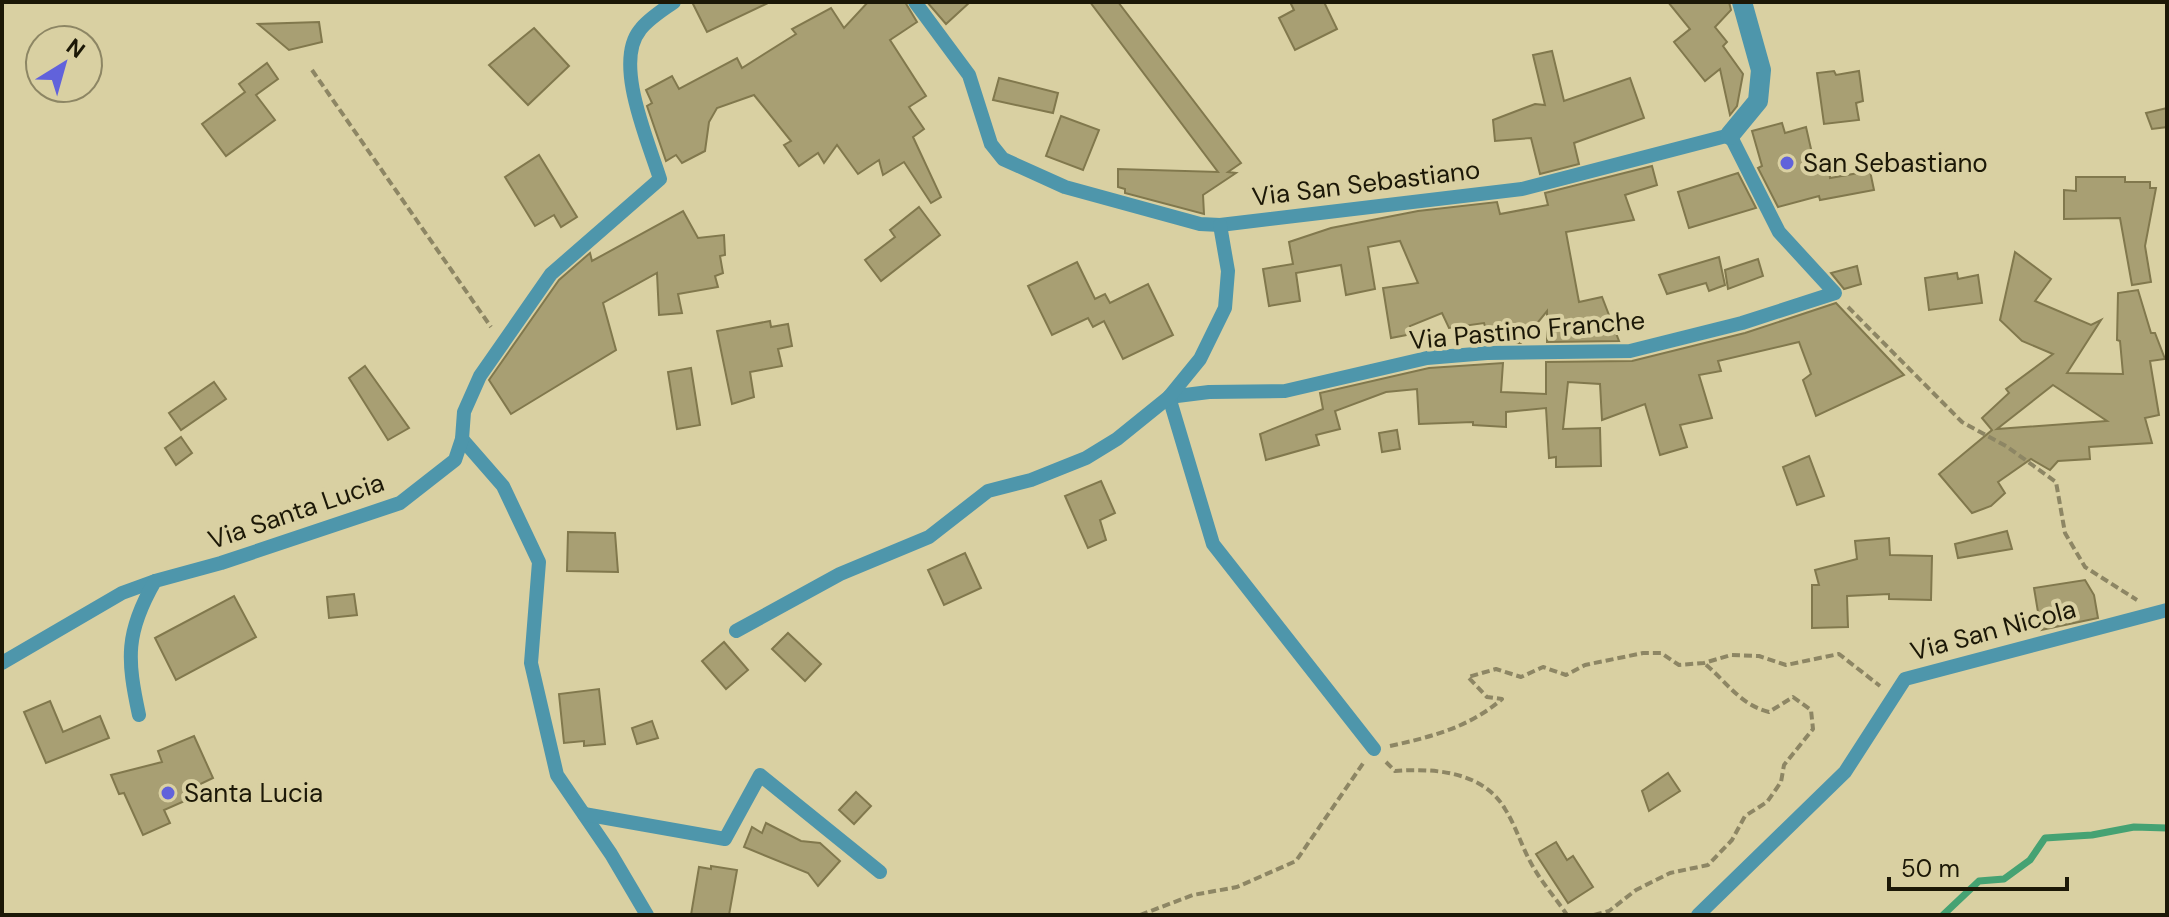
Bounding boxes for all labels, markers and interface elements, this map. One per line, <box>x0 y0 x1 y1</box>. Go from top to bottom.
north arrow <box>24 24 104 104</box>
text: N <box>61 32 91 65</box>
place label: San Sebastiano <box>1803 146 1988 180</box>
street label: Via San Sebastiano <box>1250 152 1482 214</box>
marker: San Sebastiano <box>1778 154 1796 172</box>
street label: Via Pastino Franche <box>1408 303 1646 357</box>
street label: Via Santa Lucia <box>203 465 389 557</box>
street label: Via San Nicola <box>1906 592 2080 668</box>
place label: Santa Lucia <box>184 776 323 810</box>
marker: Santa Lucia <box>159 784 177 802</box>
scale bar <box>1889 841 2067 891</box>
text: 50 m <box>1901 853 1960 884</box>

